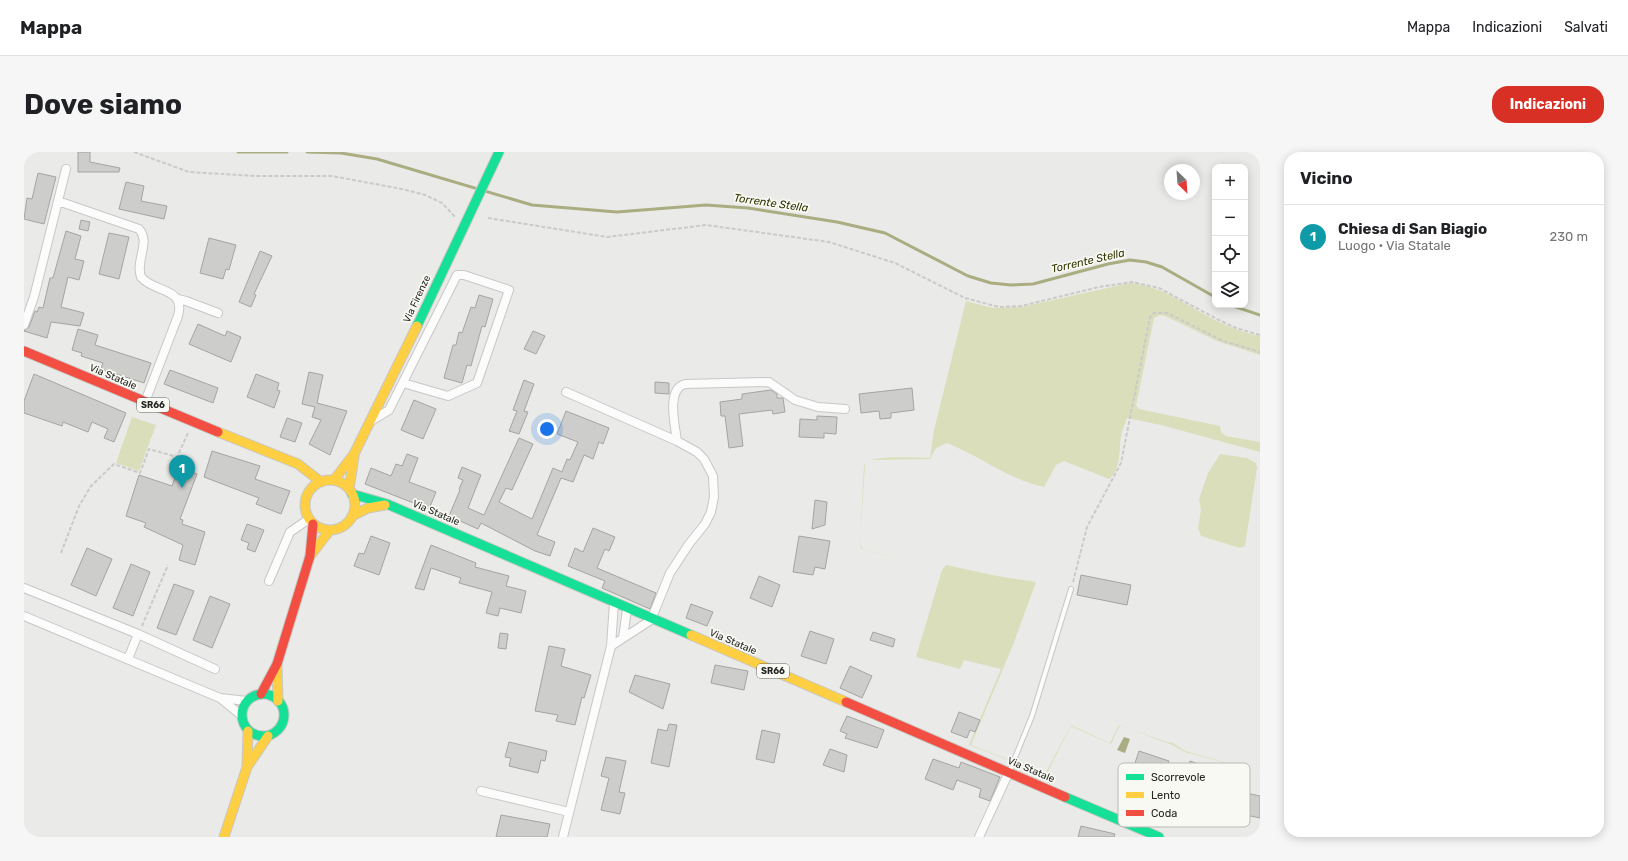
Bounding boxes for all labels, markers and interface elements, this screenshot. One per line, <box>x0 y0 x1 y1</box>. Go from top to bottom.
text: Mappa <box>20 16 82 39</box>
text: Mappa <box>1407 19 1450 36</box>
text: Indicazioni <box>1472 19 1542 36</box>
text: Salvati <box>1564 19 1608 36</box>
button: Indicazioni <box>1492 86 1604 123</box>
text: Dove siamo <box>24 88 182 121</box>
north arrow <box>1164 164 1200 200</box>
map controls <box>1212 164 1248 308</box>
button: + <box>1212 164 1248 200</box>
text: Vicino <box>1300 168 1353 188</box>
water label: Torrente Stella <box>733 191 809 215</box>
button: − <box>1212 200 1248 236</box>
text: Chiesa di San Biagio <box>1338 220 1487 238</box>
text: 1 <box>1310 229 1316 244</box>
text: 230 m <box>1550 229 1588 244</box>
button: locate <box>1212 236 1248 272</box>
text: Luogo · Via Statale <box>1338 238 1451 253</box>
water label: Torrente Stella <box>1050 246 1126 276</box>
button: layers <box>1212 272 1248 308</box>
street label: Via Firenze <box>401 273 433 325</box>
street label: Via Statale <box>88 362 139 392</box>
road number: SR66 <box>137 398 169 412</box>
your location <box>537 419 557 439</box>
pin: 1 <box>169 455 195 488</box>
street label: Via Statale <box>411 498 462 528</box>
street label: Via Statale <box>708 627 759 657</box>
road number: SR66 <box>757 664 789 678</box>
street label: Via Statale <box>1006 755 1057 785</box>
legend <box>1118 763 1250 827</box>
text: Scorrevole <box>1151 771 1205 784</box>
text: Lento <box>1151 789 1180 802</box>
text: Coda <box>1151 807 1177 820</box>

